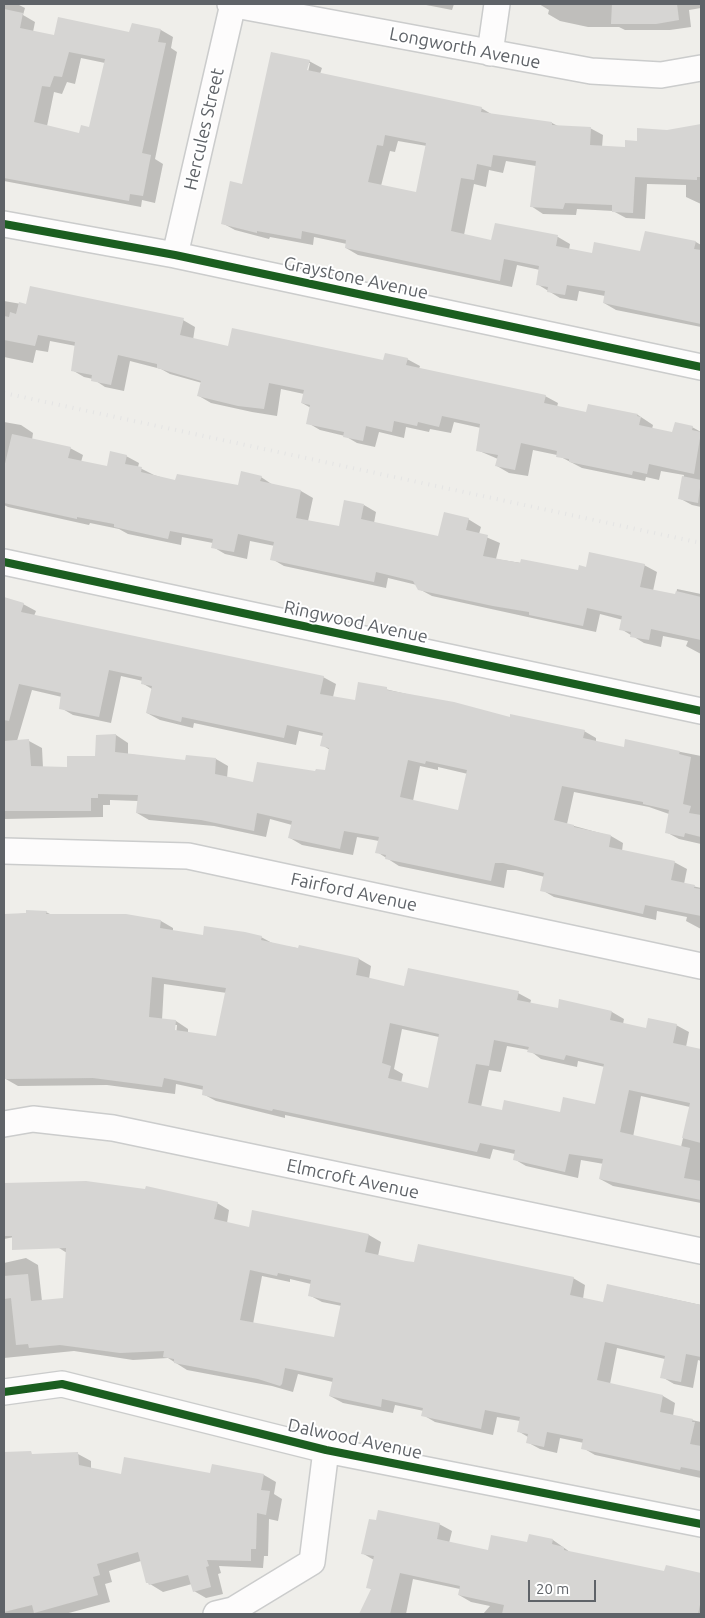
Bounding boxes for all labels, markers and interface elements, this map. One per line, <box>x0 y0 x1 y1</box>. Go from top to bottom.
street label: Longworth Avenue <box>387 23 543 73</box>
street label: Hercules Street <box>179 66 229 192</box>
street label: Graystone Avenue <box>282 252 430 304</box>
street label: Ringwood Avenue <box>282 596 430 648</box>
street label: Fairford Avenue <box>289 868 419 916</box>
street label: Elmcroft Avenue <box>285 1154 421 1204</box>
street label: Dalwood Avenue <box>286 1414 424 1464</box>
scale bar <box>530 1570 598 1602</box>
text: 20 m <box>536 1580 569 1597</box>

